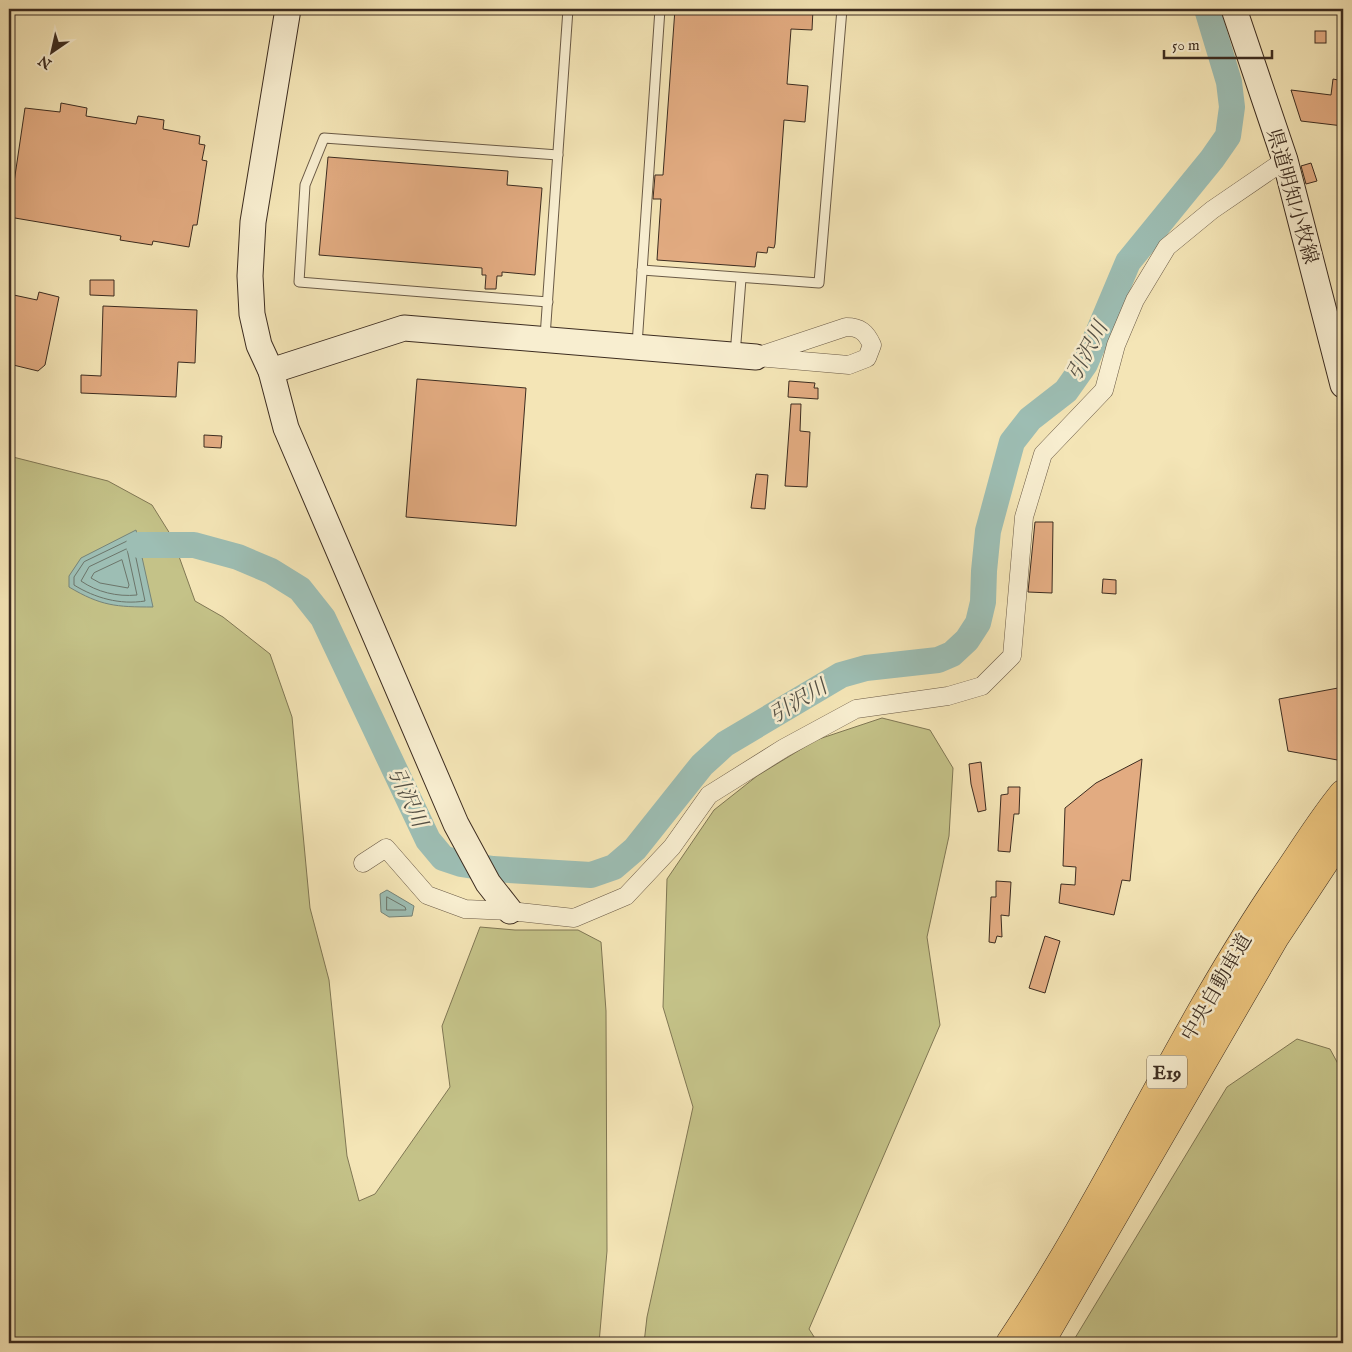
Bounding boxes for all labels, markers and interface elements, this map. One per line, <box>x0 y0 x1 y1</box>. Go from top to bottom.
north arrow <box>28 28 78 78</box>
scale bar <box>1164 28 1272 60</box>
text: 50 m <box>1172 36 1200 55</box>
text: N <box>35 51 56 73</box>
street label: 県道明知小牧線 <box>1260 126 1323 267</box>
water label: 引沢川 <box>1062 316 1116 386</box>
water label: 引沢川 <box>765 673 834 730</box>
water label: 引沢川 <box>381 763 433 834</box>
street label: 中央自動車道 <box>1176 930 1258 1046</box>
road number: E19 <box>1147 1056 1187 1088</box>

